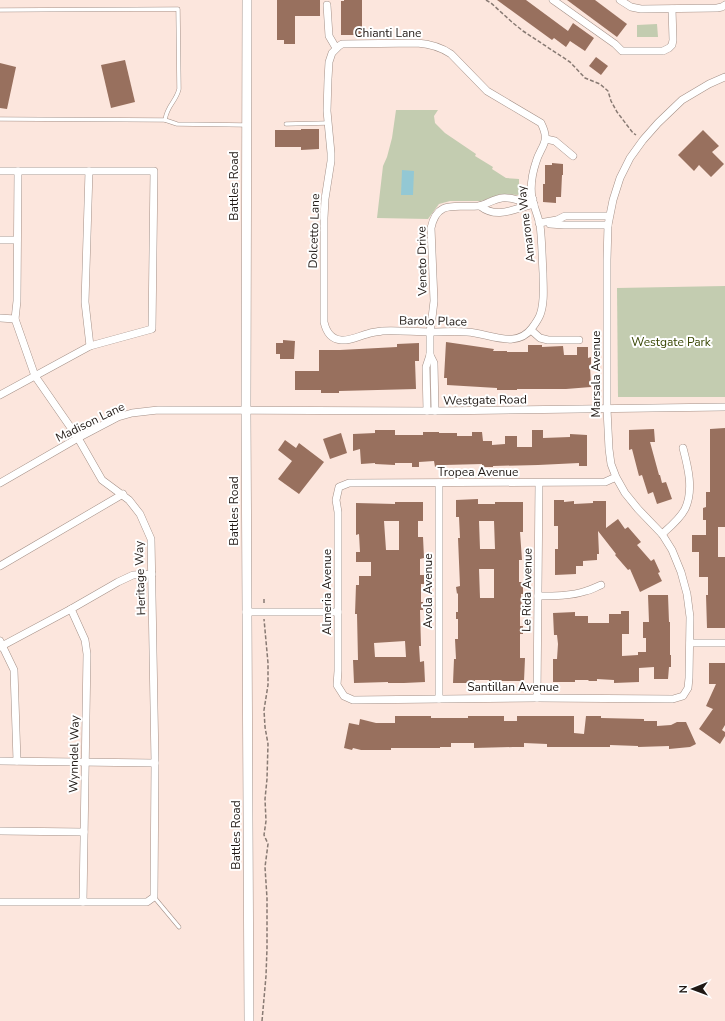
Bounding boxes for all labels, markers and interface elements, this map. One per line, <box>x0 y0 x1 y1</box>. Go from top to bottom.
street label: Chianti Lane <box>355 25 422 41</box>
street label: Battles Road <box>226 151 242 221</box>
street label: Amarone Way <box>513 184 539 263</box>
street label: Dolcetto Lane <box>305 193 323 269</box>
street label: Veneto Drive <box>413 226 431 297</box>
street label: Barolo Place <box>399 312 467 330</box>
street label: Marsala Avenue <box>588 331 604 417</box>
park label: Westgate Park <box>631 334 712 350</box>
street label: Westgate Road <box>443 391 527 409</box>
street label: Madison Lane <box>53 398 127 446</box>
street label: Tropea Avenue <box>438 464 518 480</box>
street label: Battles Road <box>226 476 242 546</box>
street label: Heritage Way <box>131 540 149 616</box>
street label: Le Rida Avenue <box>518 548 536 632</box>
street label: Almeria Avenue <box>319 549 335 635</box>
street label: Avola Avenue <box>420 553 436 629</box>
street label: Santillan Avenue <box>467 679 559 695</box>
street label: Wynndel Way <box>65 714 83 793</box>
street label: Battles Road <box>228 800 244 870</box>
north arrow <box>673 969 713 1009</box>
text: N <box>676 985 691 993</box>

